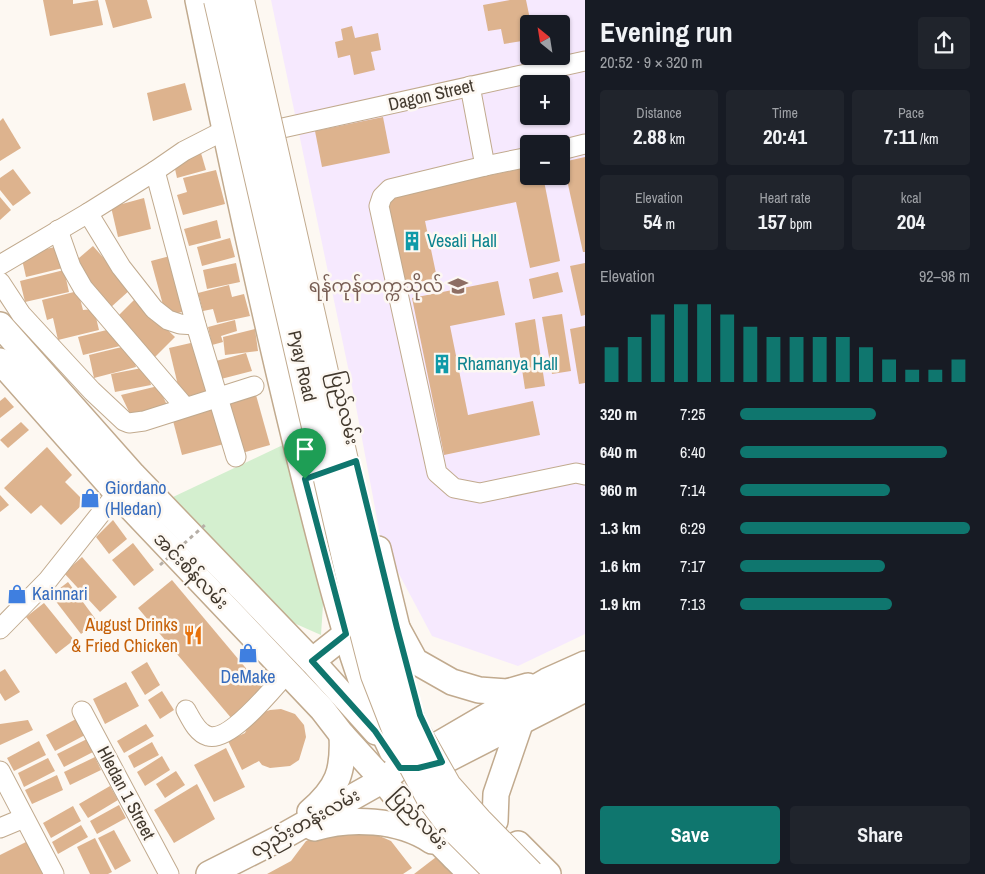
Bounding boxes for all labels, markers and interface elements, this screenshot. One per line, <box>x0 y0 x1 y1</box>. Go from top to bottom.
text: Evening run <box>600 13 733 51</box>
north arrow <box>520 15 570 65</box>
map controls <box>520 15 570 185</box>
button: share <box>918 17 970 69</box>
text: 20:52 · 9 × 320 m <box>600 51 703 73</box>
street label: Dagon Street <box>386 73 476 116</box>
button: + <box>520 75 570 125</box>
text: Distance <box>636 104 682 122</box>
text: Time <box>772 104 798 122</box>
text: Pace <box>898 104 924 122</box>
text: 2.88 <box>633 122 667 151</box>
text: 20:41 <box>763 122 807 151</box>
text: 7:11 <box>883 122 917 151</box>
text: km <box>667 130 685 148</box>
text: /km <box>917 130 939 148</box>
button: − <box>520 135 570 185</box>
text: Elevation <box>635 189 683 207</box>
text: Heart rate <box>759 189 811 207</box>
text: kcal <box>901 189 921 207</box>
text: 54 <box>643 207 662 236</box>
text: 157 <box>758 207 787 236</box>
text: 204 <box>897 207 925 236</box>
text: m <box>662 215 675 233</box>
text: bpm <box>787 215 812 233</box>
place label: Vesali Hall <box>427 228 497 253</box>
building icon: Vesali Hall <box>401 230 423 252</box>
text: Elevation <box>600 265 655 287</box>
text: 92–98 m <box>919 265 970 287</box>
place label: ရန်ကုန်တက္ကသိုလ် <box>309 272 443 301</box>
school or university icon: ရန်ကုန်တက္ကသိုလ် <box>447 275 469 297</box>
street label: Pyay Road <box>282 328 323 404</box>
place label: Rhamanya Hall <box>457 351 558 376</box>
building icon: Rhamanya Hall <box>431 353 453 375</box>
street label: ပြည်လမ်း <box>321 369 365 448</box>
text: 320 m <box>600 403 637 425</box>
text: 7:25 <box>680 403 706 425</box>
pin <box>284 428 326 479</box>
icon: arrive <box>291 435 319 463</box>
text: 640 m <box>600 441 637 463</box>
text: 6:40 <box>680 441 706 463</box>
place label: Giordano (Hledan) <box>105 475 167 521</box>
text: 960 m <box>600 479 637 501</box>
text: 7:14 <box>680 479 706 501</box>
shop icon: Giordano (Hledan) <box>79 487 101 509</box>
text: 1.3 km <box>600 517 641 539</box>
text: 6:29 <box>680 517 706 539</box>
street label: အင်းစိန်လမ်း <box>146 526 235 617</box>
text: 1.6 km <box>600 555 641 577</box>
text: 7:17 <box>680 555 706 577</box>
place label: Kainnari <box>32 581 88 606</box>
shop icon: Kainnari <box>6 583 28 605</box>
text: 1.9 km <box>600 593 641 615</box>
text: 7:13 <box>680 593 706 615</box>
place label: August Drinks & Fried Chicken <box>71 612 178 658</box>
restaurant icon: August Drinks & Fried Chicken <box>182 624 204 646</box>
shop icon: DeMake <box>237 642 259 664</box>
place label: DeMake <box>221 664 275 689</box>
street label: Hledan 1 Street <box>91 742 162 844</box>
street label: လှည်းတန်းလမ်း <box>245 782 366 866</box>
street label: ပြည်လမ်း <box>382 783 454 857</box>
button: Save <box>600 806 780 864</box>
button: Share <box>790 806 970 864</box>

